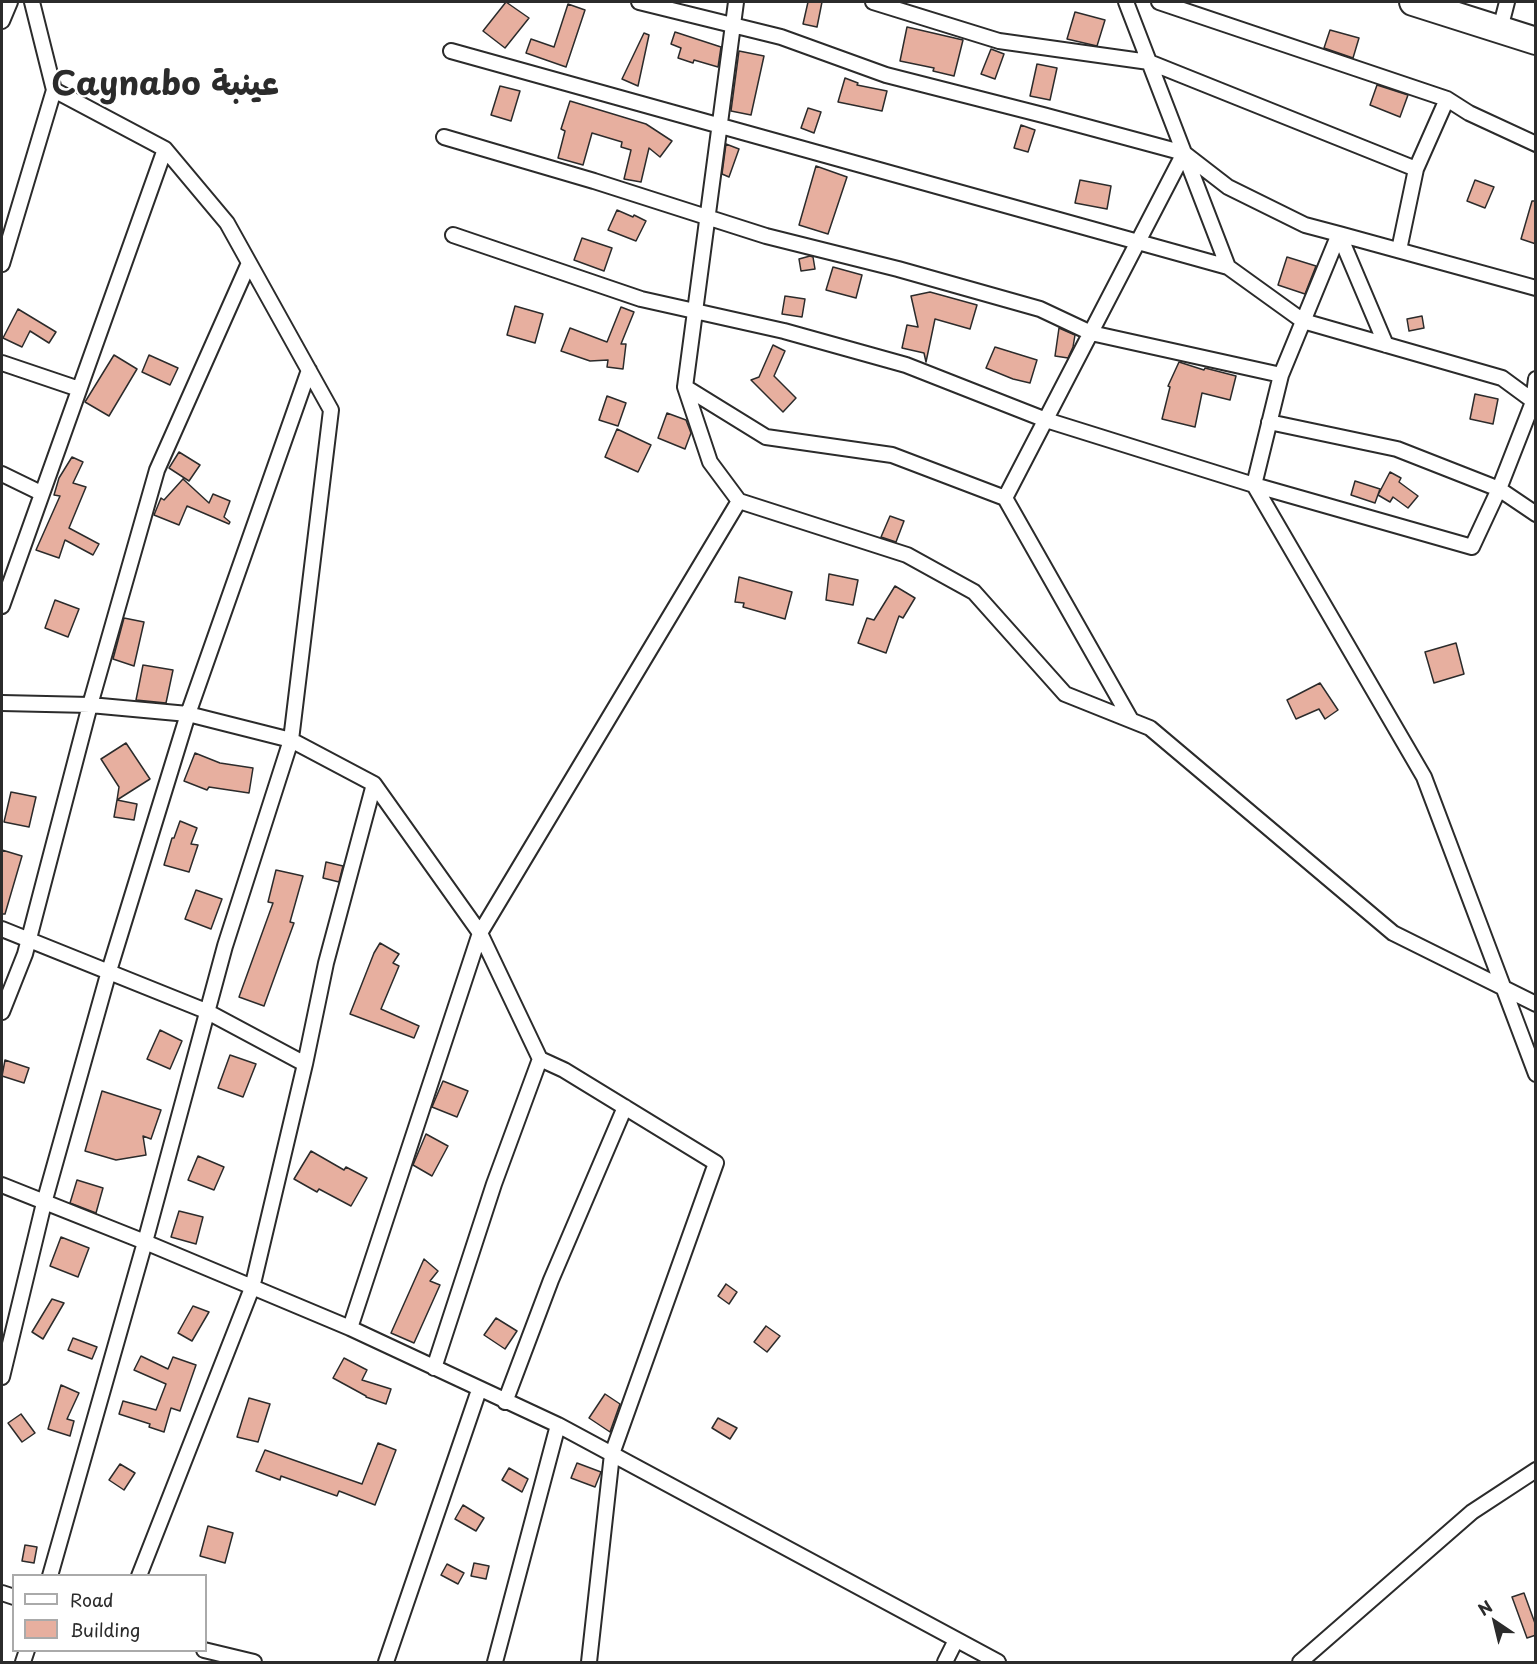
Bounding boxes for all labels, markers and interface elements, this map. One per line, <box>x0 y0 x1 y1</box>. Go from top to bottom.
district label: Caynabo عينبة <box>51 66 279 106</box>
legend <box>12 1574 207 1652</box>
text: Road <box>70 1586 114 1613</box>
north arrow <box>1465 1592 1525 1652</box>
text: N <box>1473 1594 1497 1621</box>
text: Building <box>70 1616 140 1643</box>

